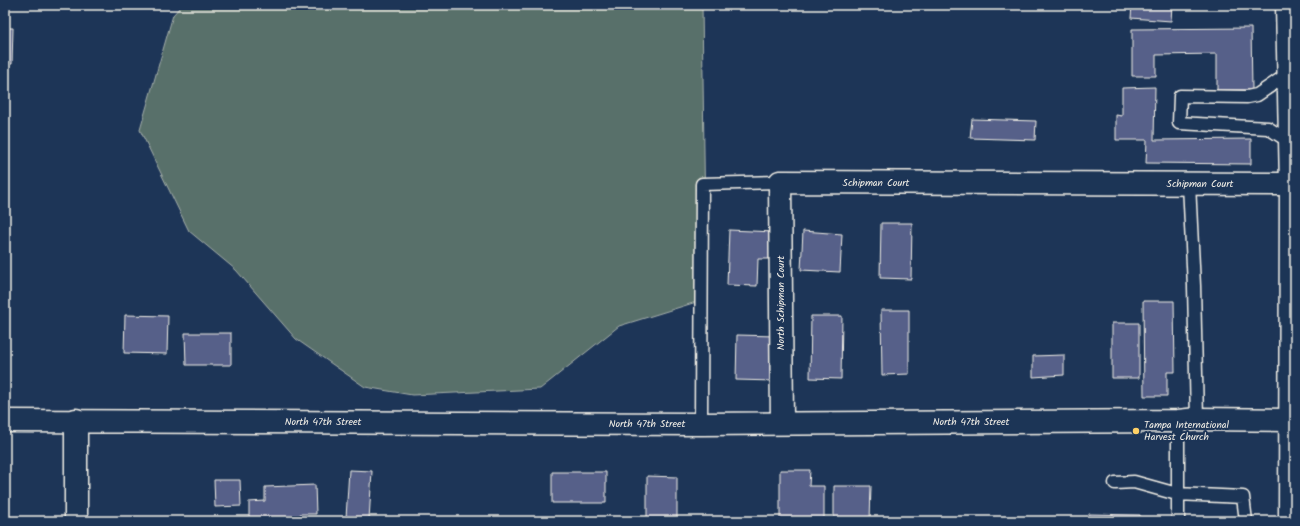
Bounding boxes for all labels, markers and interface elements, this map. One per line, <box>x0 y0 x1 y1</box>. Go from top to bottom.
street label: Schipman Court <box>843 175 910 191</box>
street label: Schipman Court <box>1167 176 1234 192</box>
street label: North Schipman Court <box>773 256 789 350</box>
street label: North 47th Street <box>285 414 361 430</box>
street label: North 47th Street <box>933 414 1009 430</box>
street label: North 47th Street <box>609 416 685 432</box>
place label: Tampa International Harvest Church <box>1144 417 1229 445</box>
marker: Tampa International Harvest Church <box>1131 426 1141 436</box>

